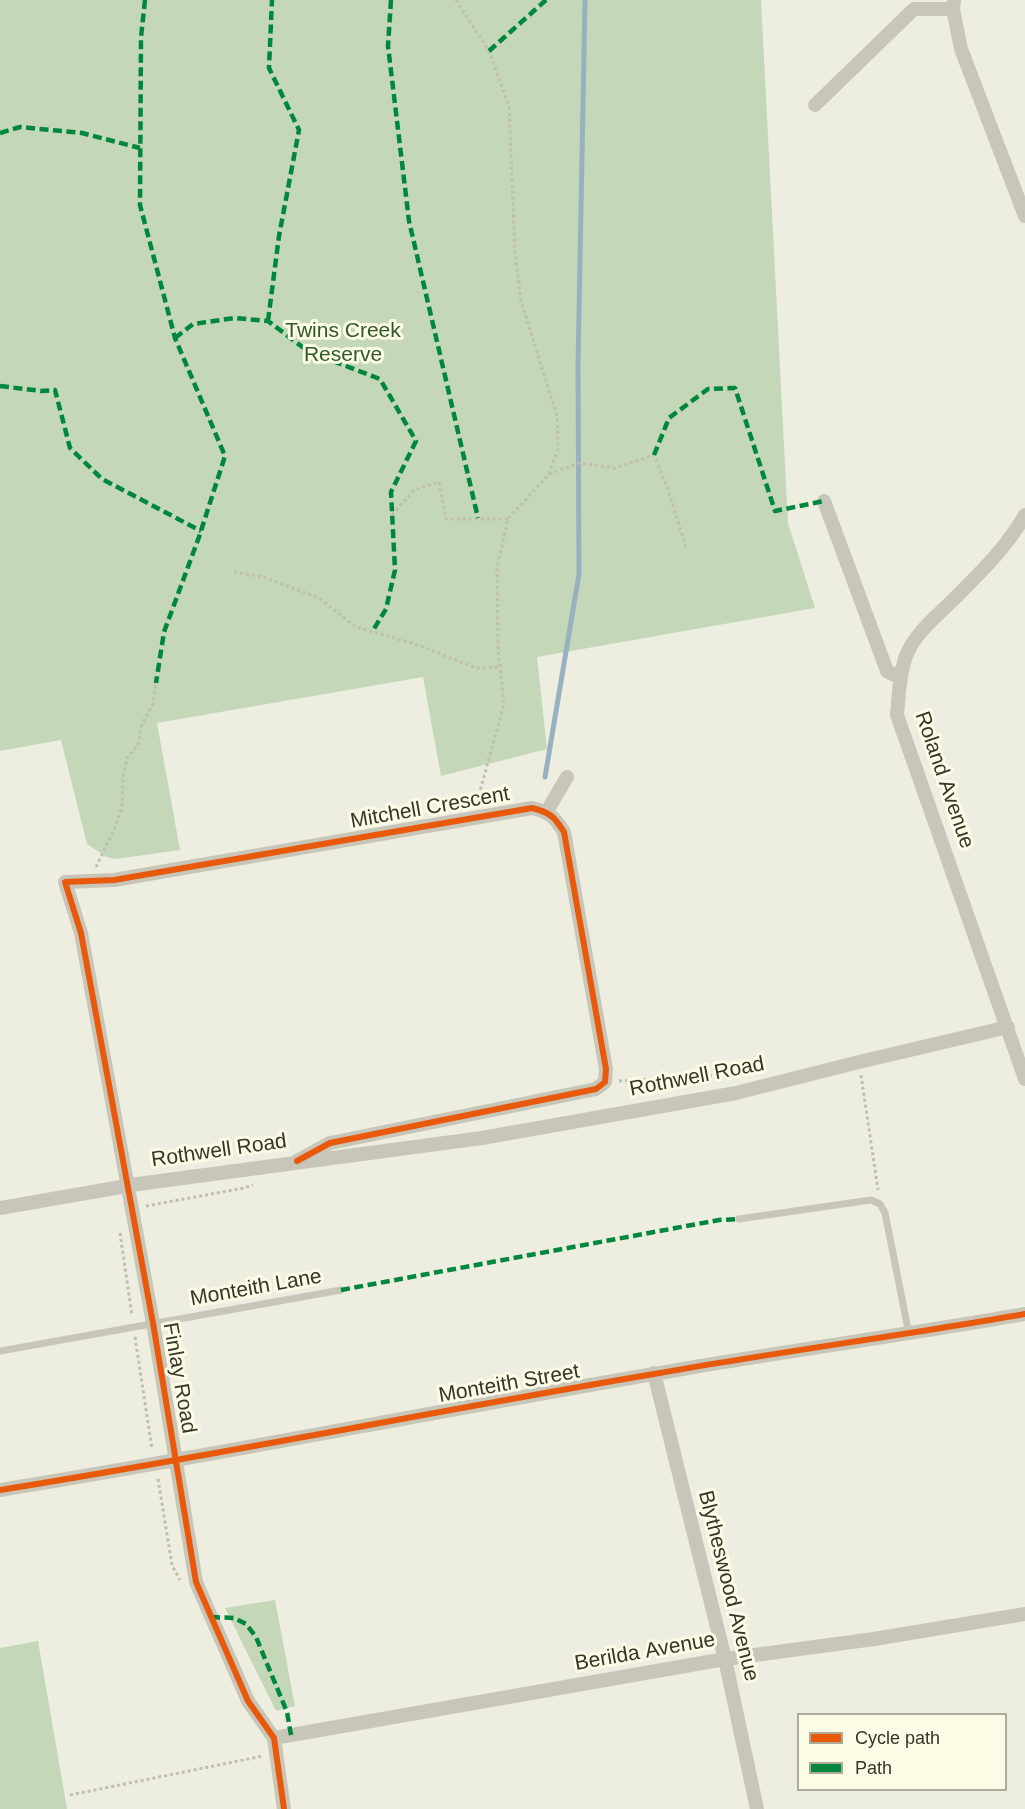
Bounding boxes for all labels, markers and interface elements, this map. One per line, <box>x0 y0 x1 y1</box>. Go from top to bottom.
park label: Twins Creek Reserve <box>285 318 401 368</box>
street label: Roland Avenue <box>909 708 979 852</box>
street label: Mitchell Crescent <box>349 782 511 834</box>
street label: Rothwell Road <box>628 1052 766 1102</box>
street label: Rothwell Road <box>150 1129 288 1173</box>
street label: Monteith Lane <box>188 1264 324 1312</box>
street label: Finlay Road <box>157 1321 201 1435</box>
street label: Monteith Street <box>437 1359 581 1409</box>
street label: Blytheswood Avenue <box>692 1488 764 1684</box>
street label: Berilda Avenue <box>573 1627 717 1677</box>
legend <box>797 1713 1007 1791</box>
text: Cycle path <box>855 1728 940 1748</box>
text: Path <box>855 1758 892 1778</box>

